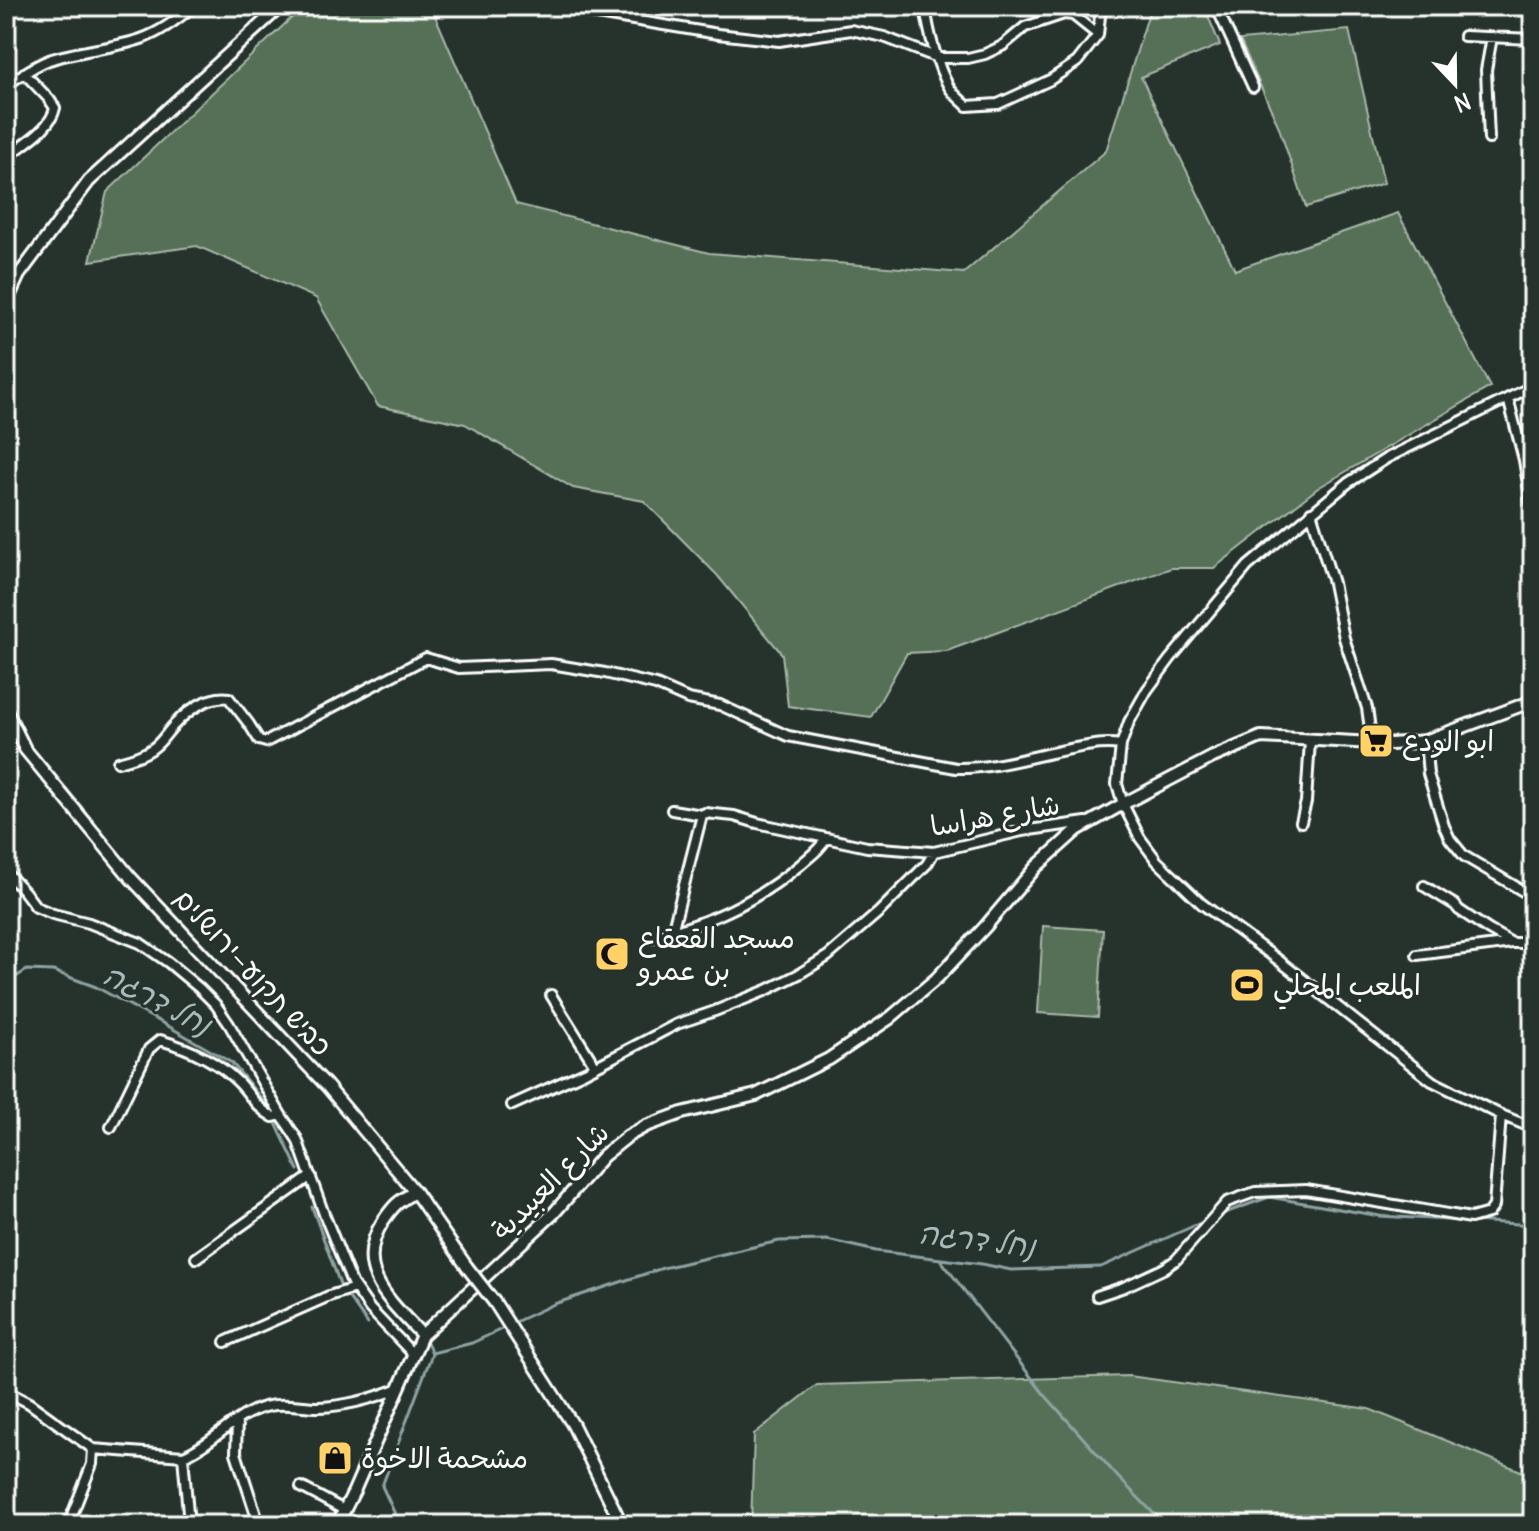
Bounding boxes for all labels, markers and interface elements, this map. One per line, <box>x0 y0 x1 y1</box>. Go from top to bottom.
north arrow <box>1415 44 1495 124</box>
text: N <box>1450 87 1475 118</box>
supermarket icon: ابو الودع <box>1357 722 1395 760</box>
place label: ابو الودع <box>1402 723 1494 761</box>
street label: شارع هراسا <box>927 786 1063 846</box>
street label: כביש תקוע–ירושלים <box>166 881 340 1063</box>
place label: مسجد القعقاع بن عمرو <box>636 920 795 988</box>
mosque icon: مسجد القعقاع بن عمرو <box>593 935 631 973</box>
water label: נחל דרגה <box>97 955 220 1044</box>
sports icon: الملعب المحلي <box>1228 966 1266 1004</box>
place label: الملعب المحلي <box>1273 967 1421 1010</box>
street label: شارع العبيدية <box>484 1115 618 1249</box>
water label: נחל דרגה <box>917 1213 1040 1265</box>
shop icon: مشحمة الاخوة <box>316 1439 354 1477</box>
place label: مشحمة الاخوة <box>361 1440 528 1476</box>

